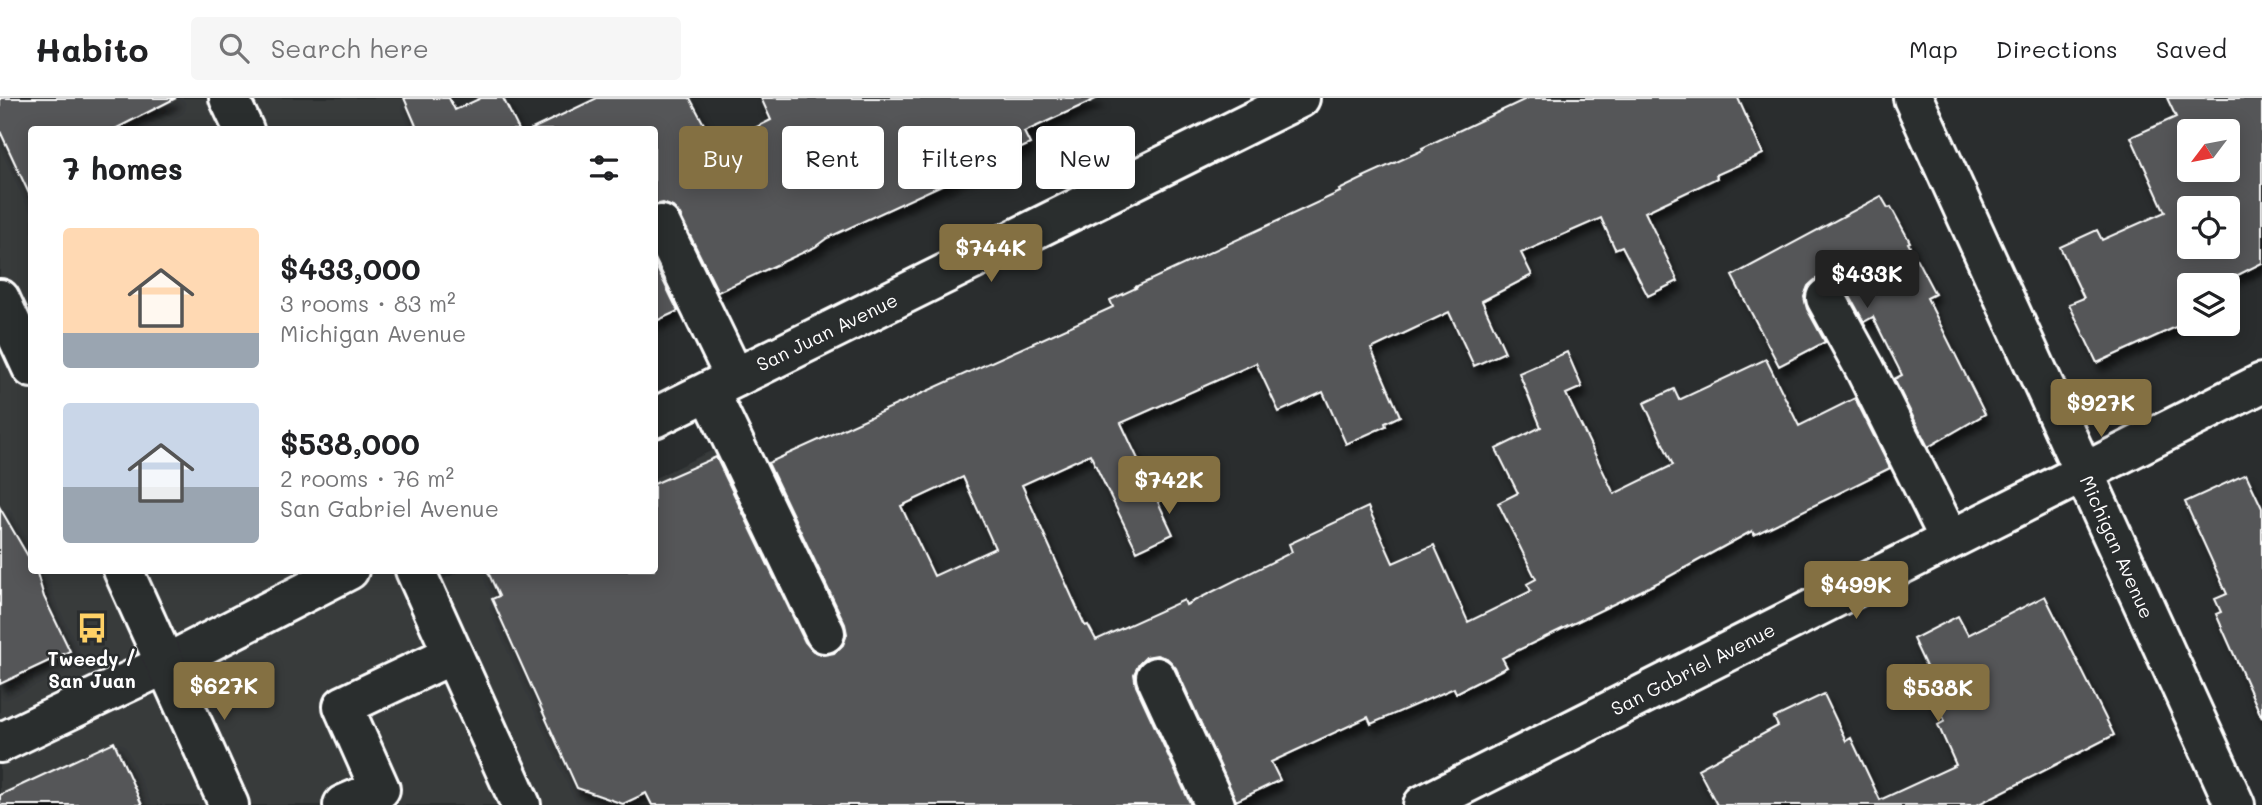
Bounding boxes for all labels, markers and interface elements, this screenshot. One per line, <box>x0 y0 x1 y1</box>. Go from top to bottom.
search box <box>191 17 681 80</box>
text: Habito <box>35 27 149 70</box>
icon: search <box>215 29 253 67</box>
text: Search here <box>271 31 429 65</box>
text: Map <box>1909 33 1958 64</box>
text: Directions <box>1996 33 2118 64</box>
text: Saved <box>2156 33 2227 64</box>
north arrow <box>2177 119 2240 182</box>
map controls <box>2177 119 2240 336</box>
chip: Buy <box>679 126 768 189</box>
chip: Rent <box>782 126 884 189</box>
chip: Filters <box>898 126 1022 189</box>
chip: New <box>1036 126 1135 189</box>
text: 7 homes <box>63 148 183 188</box>
icon: filters <box>585 149 623 187</box>
button: locate <box>2177 196 2240 259</box>
pin: $744K <box>942 225 1040 284</box>
text: $744K <box>955 232 1027 262</box>
text: $433,000 <box>280 248 421 288</box>
pin: $433K <box>1818 250 1916 310</box>
icon: home <box>119 256 203 340</box>
text: $433K <box>1831 258 1903 288</box>
button: layers <box>2177 273 2240 336</box>
street label: San Juan Avenue <box>752 287 902 377</box>
text: 3 rooms · 83 m² <box>280 288 456 318</box>
text: Michigan Avenue <box>280 318 466 348</box>
pin: $927K <box>2052 380 2150 439</box>
text: $927K <box>2067 387 2135 417</box>
text: $538,000 <box>280 423 420 463</box>
icon: home <box>119 431 203 515</box>
pin: $742K <box>1120 456 1218 516</box>
text: 2 rooms · 76 m² <box>280 463 454 493</box>
text: $742K <box>1134 464 1204 494</box>
street label: Michigan Avenue <box>2075 471 2160 622</box>
text: San Gabriel Avenue <box>280 493 499 523</box>
pin: $499K <box>1807 561 1905 621</box>
text: $499K <box>1820 569 1892 599</box>
bus stop icon: Tweedy / San Juan <box>75 611 109 645</box>
street label: San Gabriel Avenue <box>1607 616 1779 721</box>
place label: Tweedy / San Juan <box>48 646 136 693</box>
pin: $627K <box>175 662 273 722</box>
pin: $538K <box>1889 664 1987 724</box>
text: $627K <box>190 670 258 700</box>
text: $538K <box>1903 672 1973 702</box>

